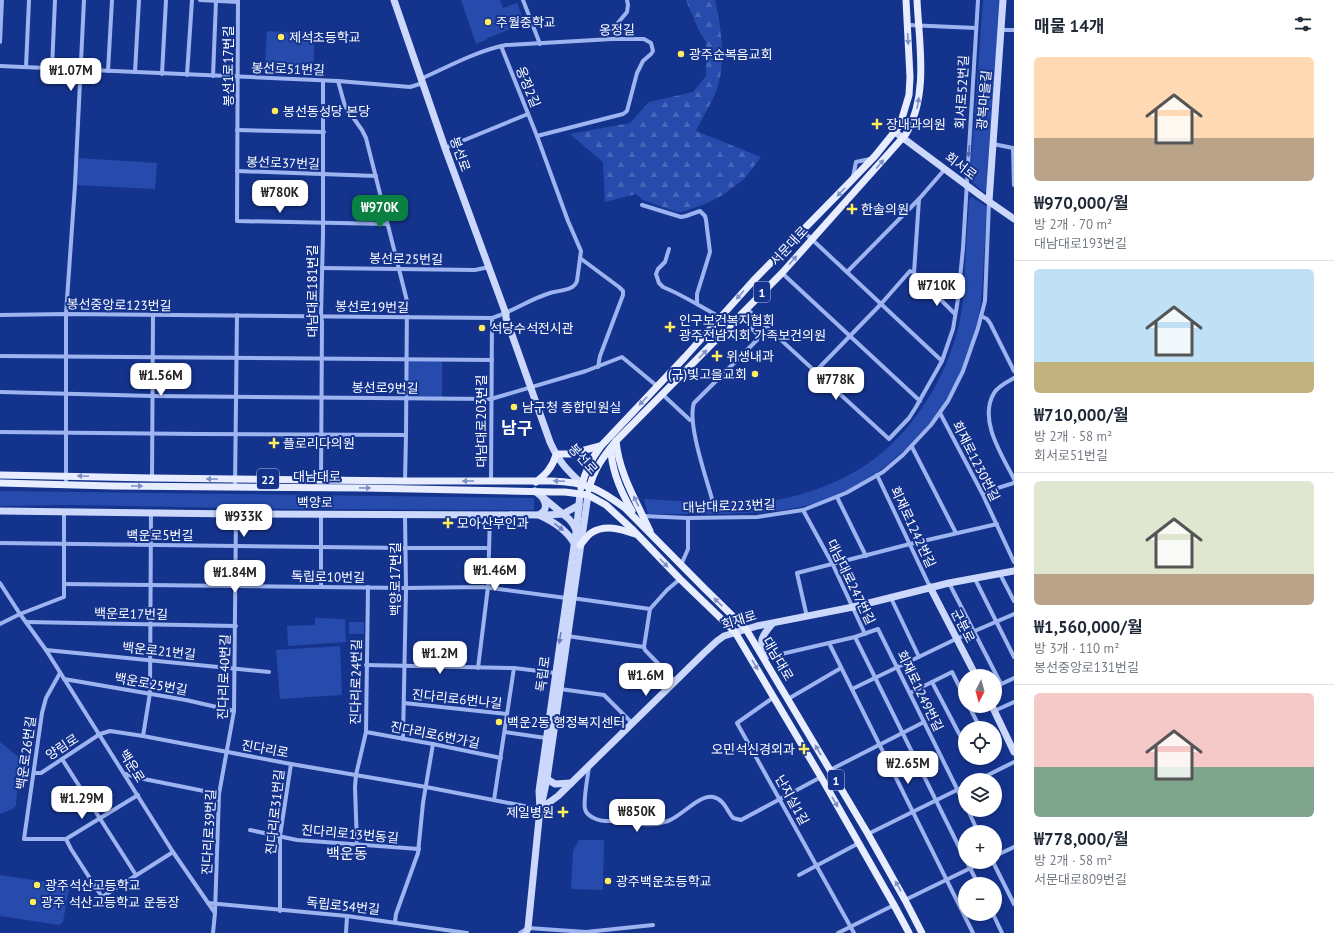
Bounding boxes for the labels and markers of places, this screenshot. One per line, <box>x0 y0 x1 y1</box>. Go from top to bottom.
place label: 주월중학교 <box>496 14 556 31</box>
marker: 주월중학교 <box>483 17 493 27</box>
place label: 제석초등학교 <box>289 29 361 46</box>
marker: 제석초등학교 <box>276 32 286 42</box>
place label: 광주순복음교회 <box>689 46 773 63</box>
marker: 광주순복음교회 <box>676 49 686 59</box>
pin: ₩1.07M <box>38 58 104 92</box>
place label: 봉선동성당 본당 <box>283 103 370 120</box>
marker: 봉선동성당 본당 <box>270 106 280 116</box>
place label: 장내과의원 <box>886 116 946 133</box>
marker: 장내과의원 <box>871 118 883 130</box>
pin: ₩780K <box>252 180 308 214</box>
pin: ₩970K <box>352 195 408 229</box>
place label: 한솔의원 <box>861 201 909 218</box>
marker: 한솔의원 <box>846 203 858 215</box>
pin: ₩710K <box>909 273 965 307</box>
place label: 인구보건복지협회 광주전남지회 가족보건의원 <box>679 312 826 344</box>
place label: 석당수석전시관 <box>490 320 574 337</box>
marker: 인구보건복지협회 광주전남지회 가족보건의원 <box>664 321 676 333</box>
marker: 석당수석전시관 <box>477 323 487 333</box>
place label: 위생내과 <box>726 348 774 365</box>
marker: 위생내과 <box>711 350 723 362</box>
pin: ₩1.56M <box>128 363 194 397</box>
place label: (구)빛고을교회 <box>668 366 747 383</box>
pin: ₩778K <box>808 367 864 401</box>
marker: (구)빛고을교회 <box>750 369 760 379</box>
place label: 남구청 종합민원실 <box>522 399 621 416</box>
marker: 남구청 종합민원실 <box>509 402 519 412</box>
place label: 플로리다의원 <box>283 435 355 452</box>
marker: 플로리다의원 <box>268 437 280 449</box>
pin: ₩933K <box>216 504 272 538</box>
place label: 모아산부인과 <box>457 515 529 532</box>
marker: 모아산부인과 <box>442 517 454 529</box>
pin: ₩1.46M <box>462 558 528 592</box>
pin: ₩1.84M <box>202 560 268 594</box>
pin: ₩1.2M <box>412 641 468 675</box>
pin: ₩1.6M <box>618 663 674 697</box>
place label: 백운2동 행정복지센터 <box>507 714 625 731</box>
marker: 백운2동 행정복지센터 <box>494 717 504 727</box>
place label: 오민석신경외과 <box>711 741 795 758</box>
marker: 오민석신경외과 <box>798 743 810 755</box>
pin: ₩2.65M <box>875 751 941 785</box>
pin: ₩1.29M <box>49 786 115 820</box>
pin: ₩850K <box>609 799 665 833</box>
place label: 제일병원 <box>506 804 554 821</box>
marker: 제일병원 <box>557 806 569 818</box>
place label: 광주백운초등학교 <box>616 873 712 890</box>
marker: 광주백운초등학교 <box>603 876 613 886</box>
place label: 광주석산고등학교 <box>45 877 141 894</box>
marker: 광주석산고등학교 <box>32 880 42 890</box>
place label: 광주 석산고등학교 운동장 <box>41 894 180 911</box>
marker: 광주 석산고등학교 운동장 <box>28 897 38 907</box>

